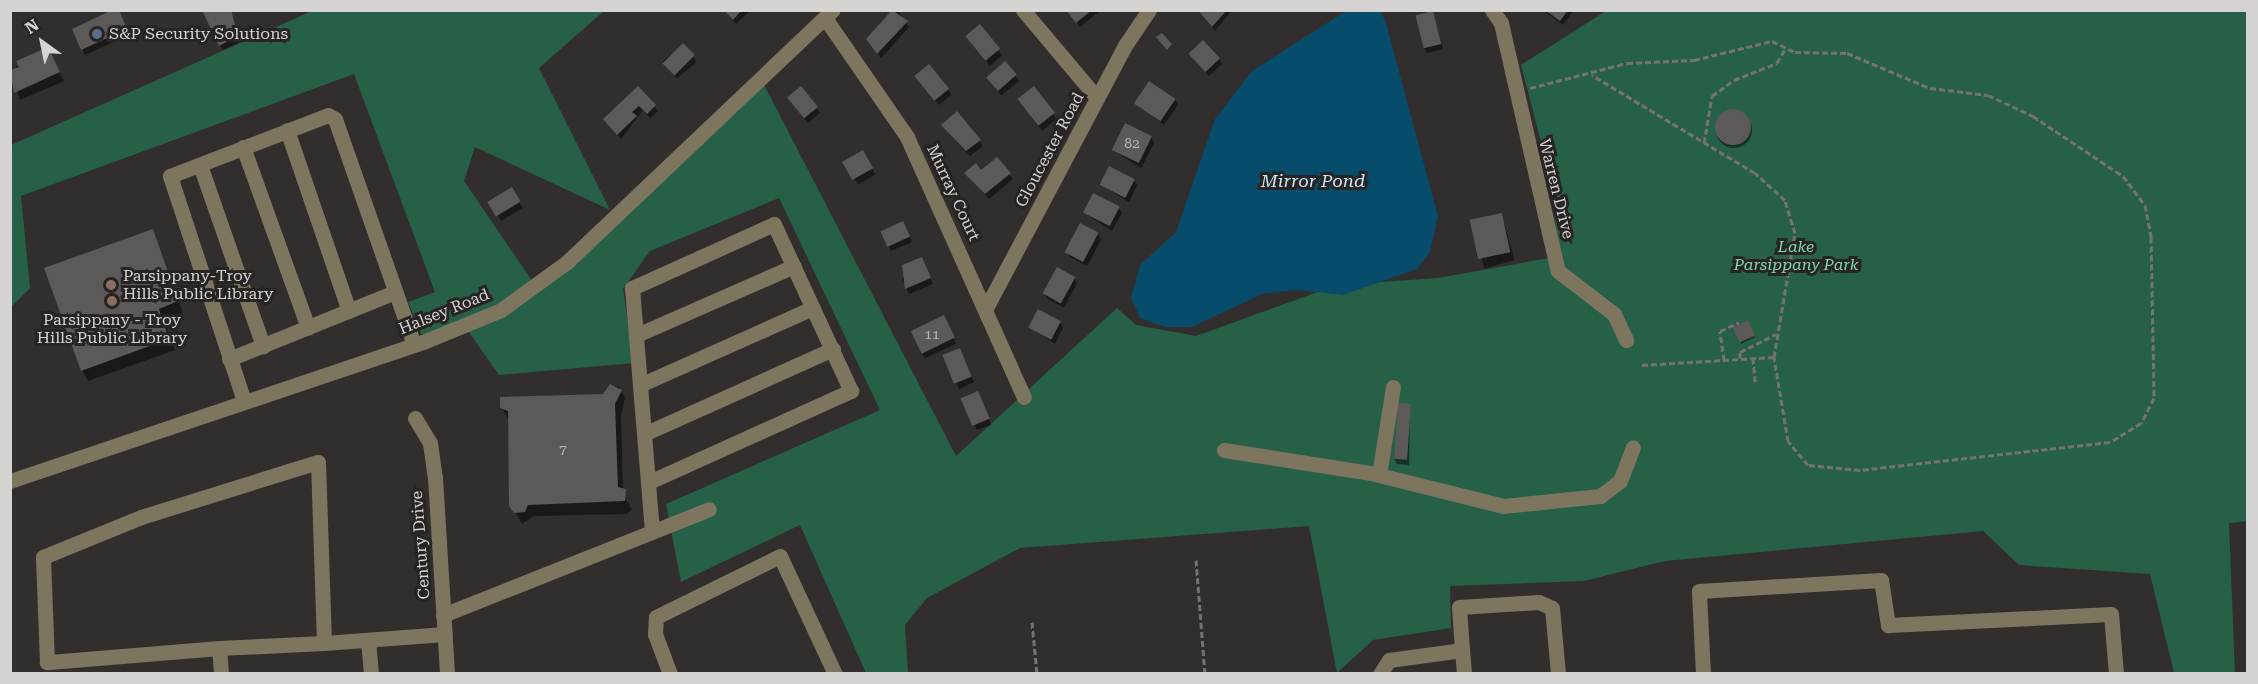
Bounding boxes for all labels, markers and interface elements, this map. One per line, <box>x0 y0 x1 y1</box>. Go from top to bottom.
north arrow <box>12 12 72 72</box>
text: N <box>22 15 42 38</box>
place label: S&P Security Solutions <box>109 24 288 44</box>
marker: S&P Security Solutions <box>90 27 104 41</box>
street label: Gloucester Road <box>1012 89 1088 211</box>
house number: 82 <box>1124 135 1140 151</box>
street label: Warren Drive <box>1534 137 1578 241</box>
street label: Murray Court <box>922 142 984 244</box>
water label: Mirror Pond <box>1261 170 1365 192</box>
park label: Lake Parsippany Park <box>1734 237 1858 275</box>
place label: Parsippany-Troy Hills Public Library <box>123 266 274 304</box>
marker: Parsippany-Troy Hills Public Library <box>104 278 118 292</box>
street label: Halsey Road <box>396 285 492 339</box>
marker: Parsippany - Troy Hills Public Library <box>105 294 119 308</box>
place label: Parsippany - Troy Hills Public Library <box>37 310 187 348</box>
house number: 11 <box>924 326 940 342</box>
house number: 7 <box>559 441 567 457</box>
street label: Century Drive <box>408 490 434 600</box>

